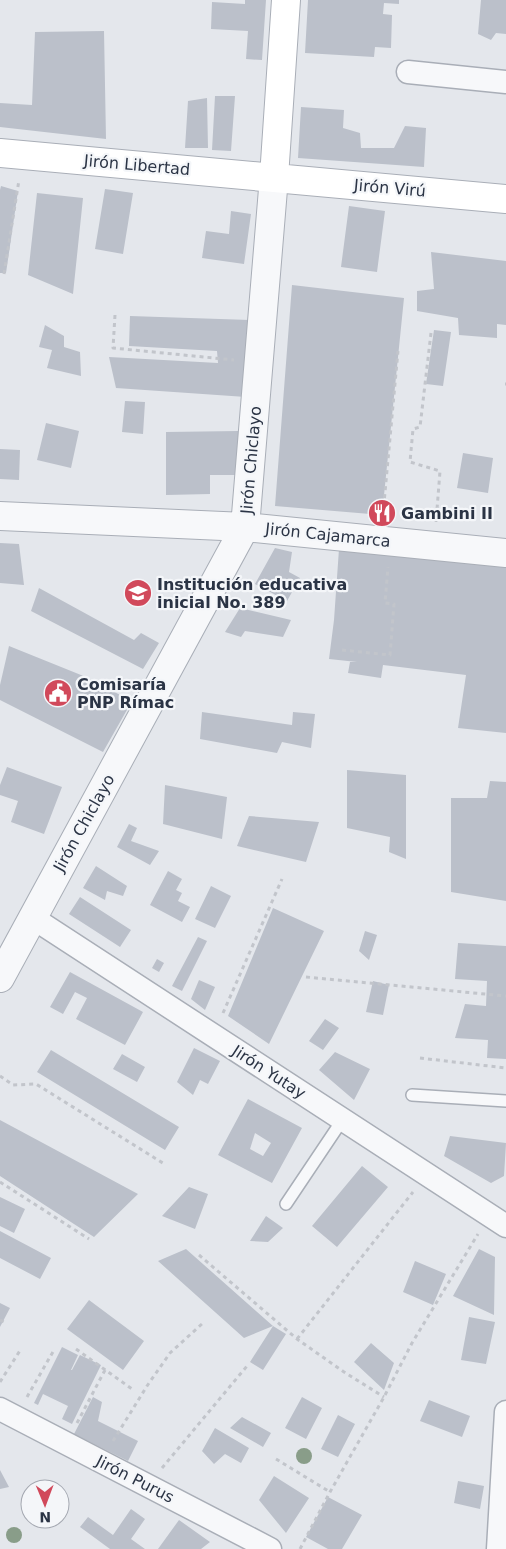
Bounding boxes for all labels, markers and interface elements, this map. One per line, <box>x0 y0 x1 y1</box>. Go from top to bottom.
street label: Jirón Libertad <box>82 151 191 179</box>
street label: Jirón Virú <box>352 175 427 201</box>
street label: Jirón Chiclayo <box>237 405 265 516</box>
restaurant icon: Gambini II <box>367 498 397 528</box>
place label: Gambini II <box>401 504 493 523</box>
street label: Jirón Cajamarca <box>263 519 392 551</box>
place label: Institución educativa inicial No. 389 <box>157 575 347 612</box>
school or university icon: Institución educativa inicial No. 389 <box>123 578 153 608</box>
place label: Comisaría PNP Rímac <box>77 675 174 712</box>
public building icon: Comisaría PNP Rímac <box>43 678 73 708</box>
street label: Jirón Chiclayo <box>49 771 119 876</box>
street label: Jirón Yutay <box>228 1041 309 1103</box>
street label: Jirón Purus <box>92 1451 177 1507</box>
north arrow <box>20 1479 70 1529</box>
text: N <box>39 1509 51 1525</box>

